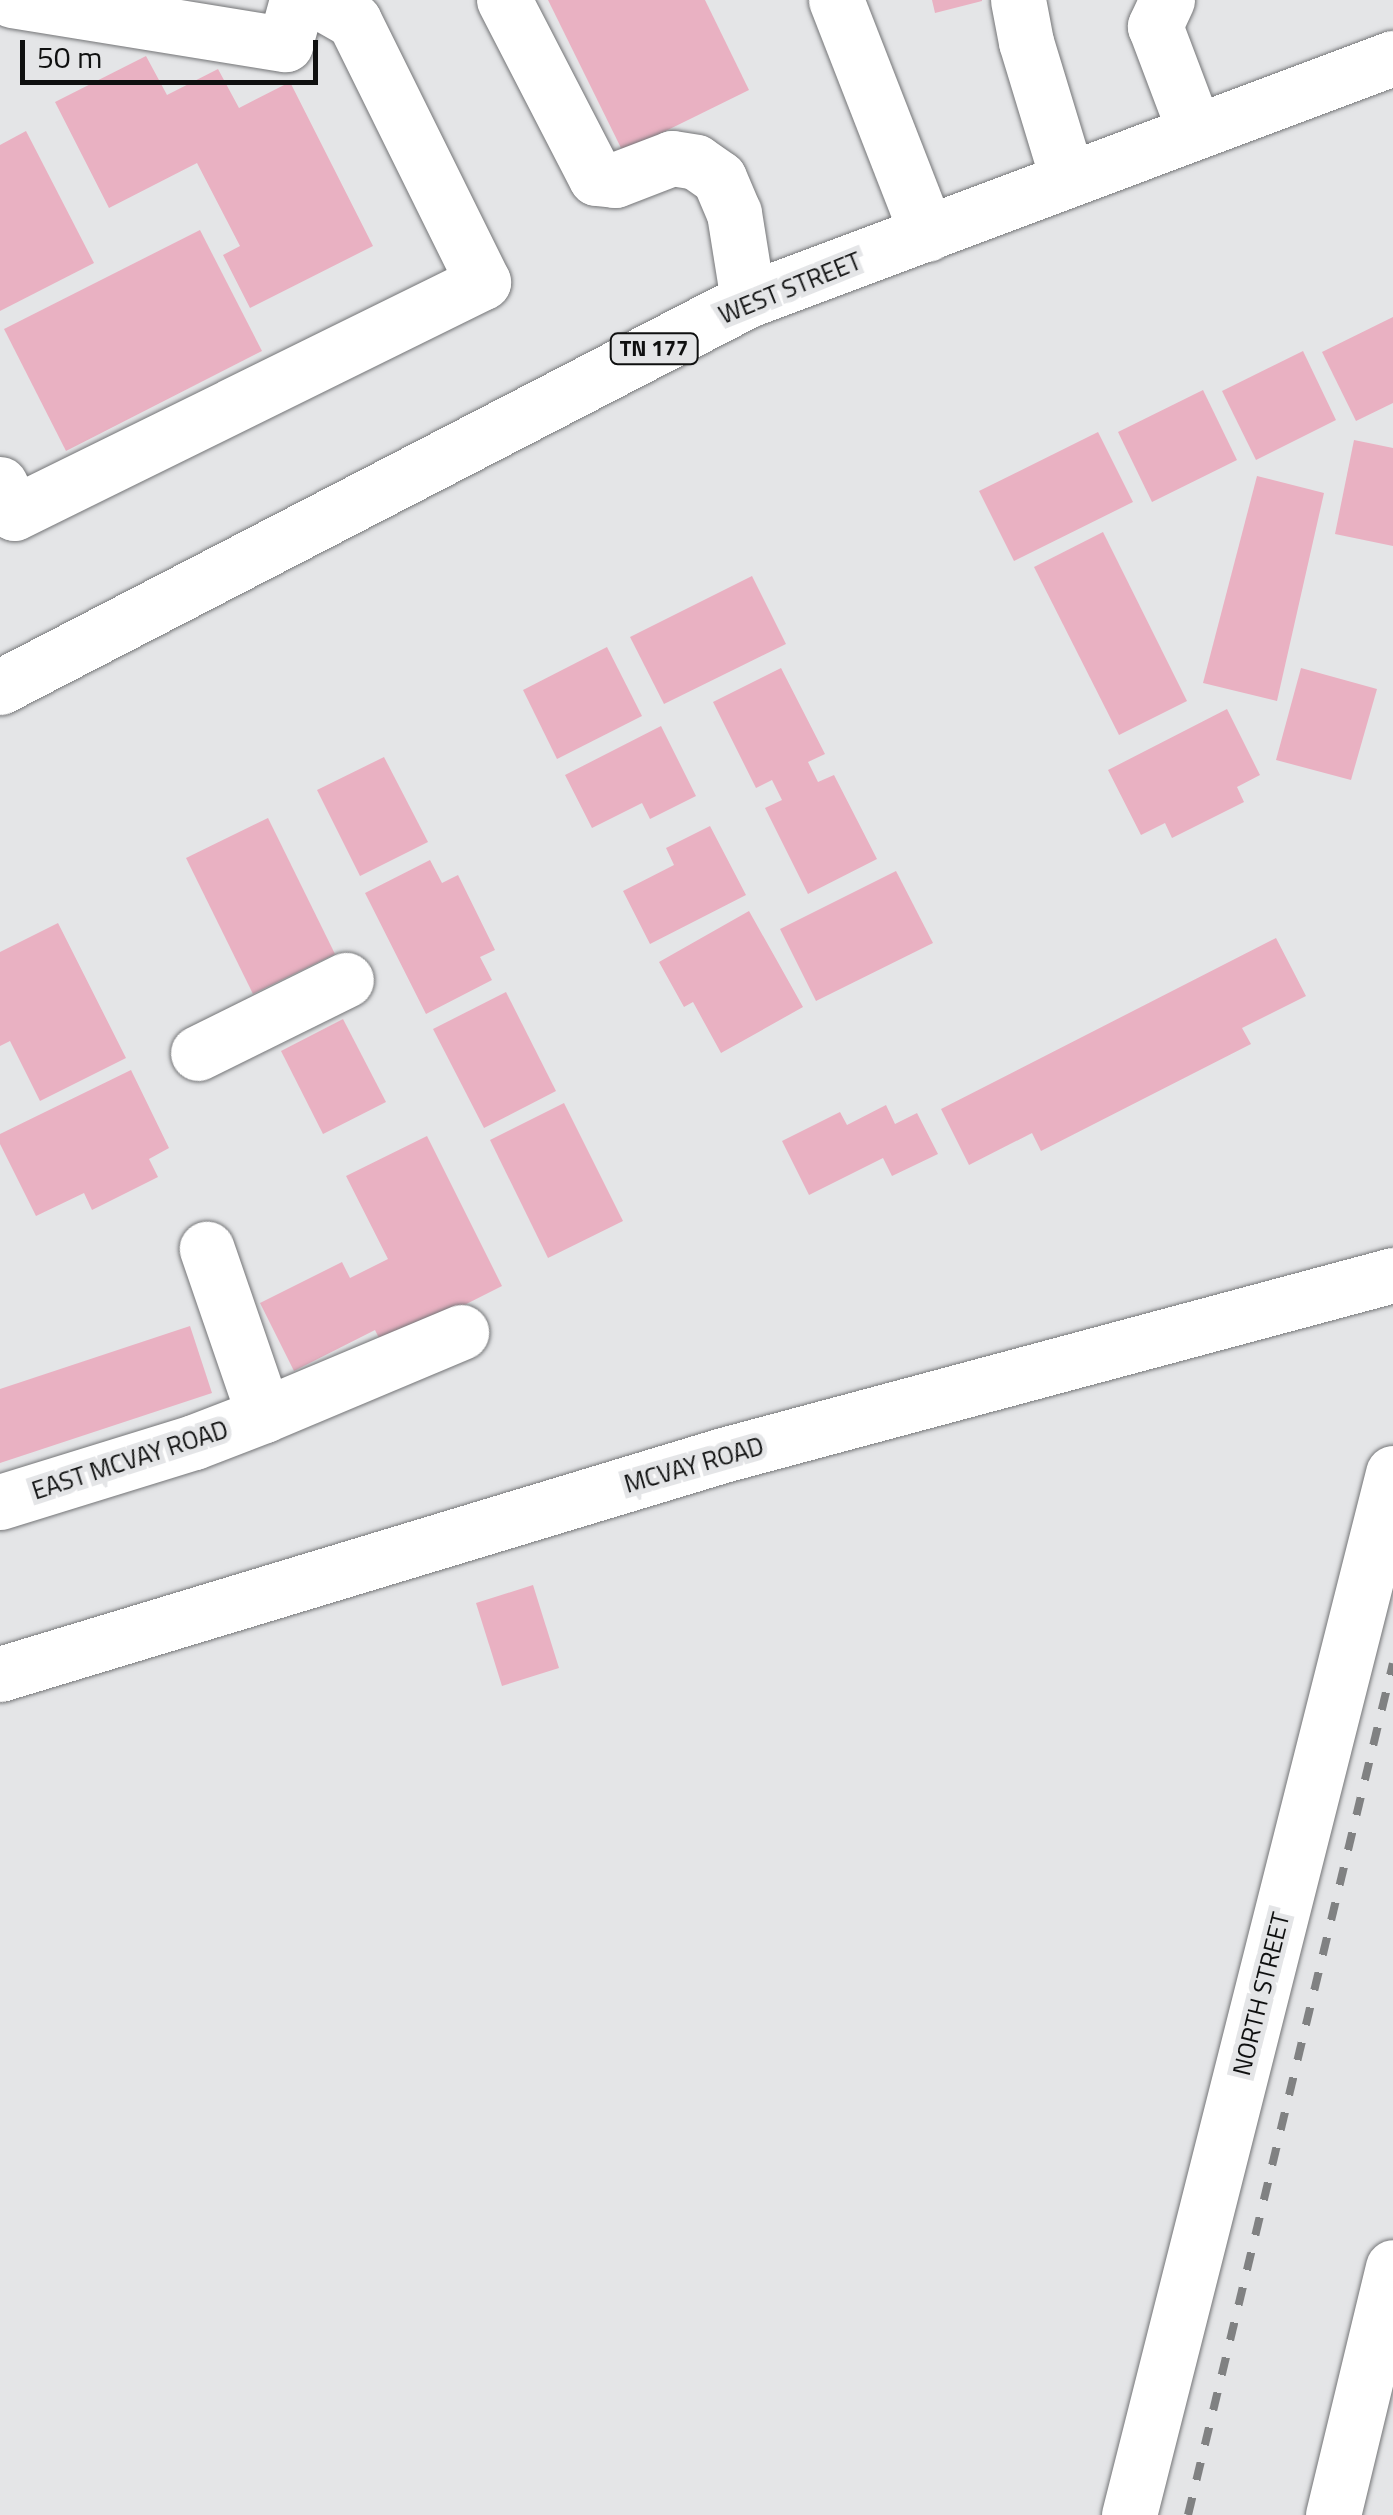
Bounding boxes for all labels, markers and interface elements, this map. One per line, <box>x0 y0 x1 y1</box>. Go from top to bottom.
scale bar <box>25 20 322 82</box>
text: 50 m <box>37 34 102 80</box>
street label: WEST STREET <box>714 246 866 330</box>
road number: TN 177 <box>609 332 699 366</box>
street label: EAST MCVAY ROAD <box>28 1414 232 1506</box>
street label: MCVAY ROAD <box>621 1431 767 1499</box>
street label: NORTH STREET <box>1226 1909 1296 2079</box>

